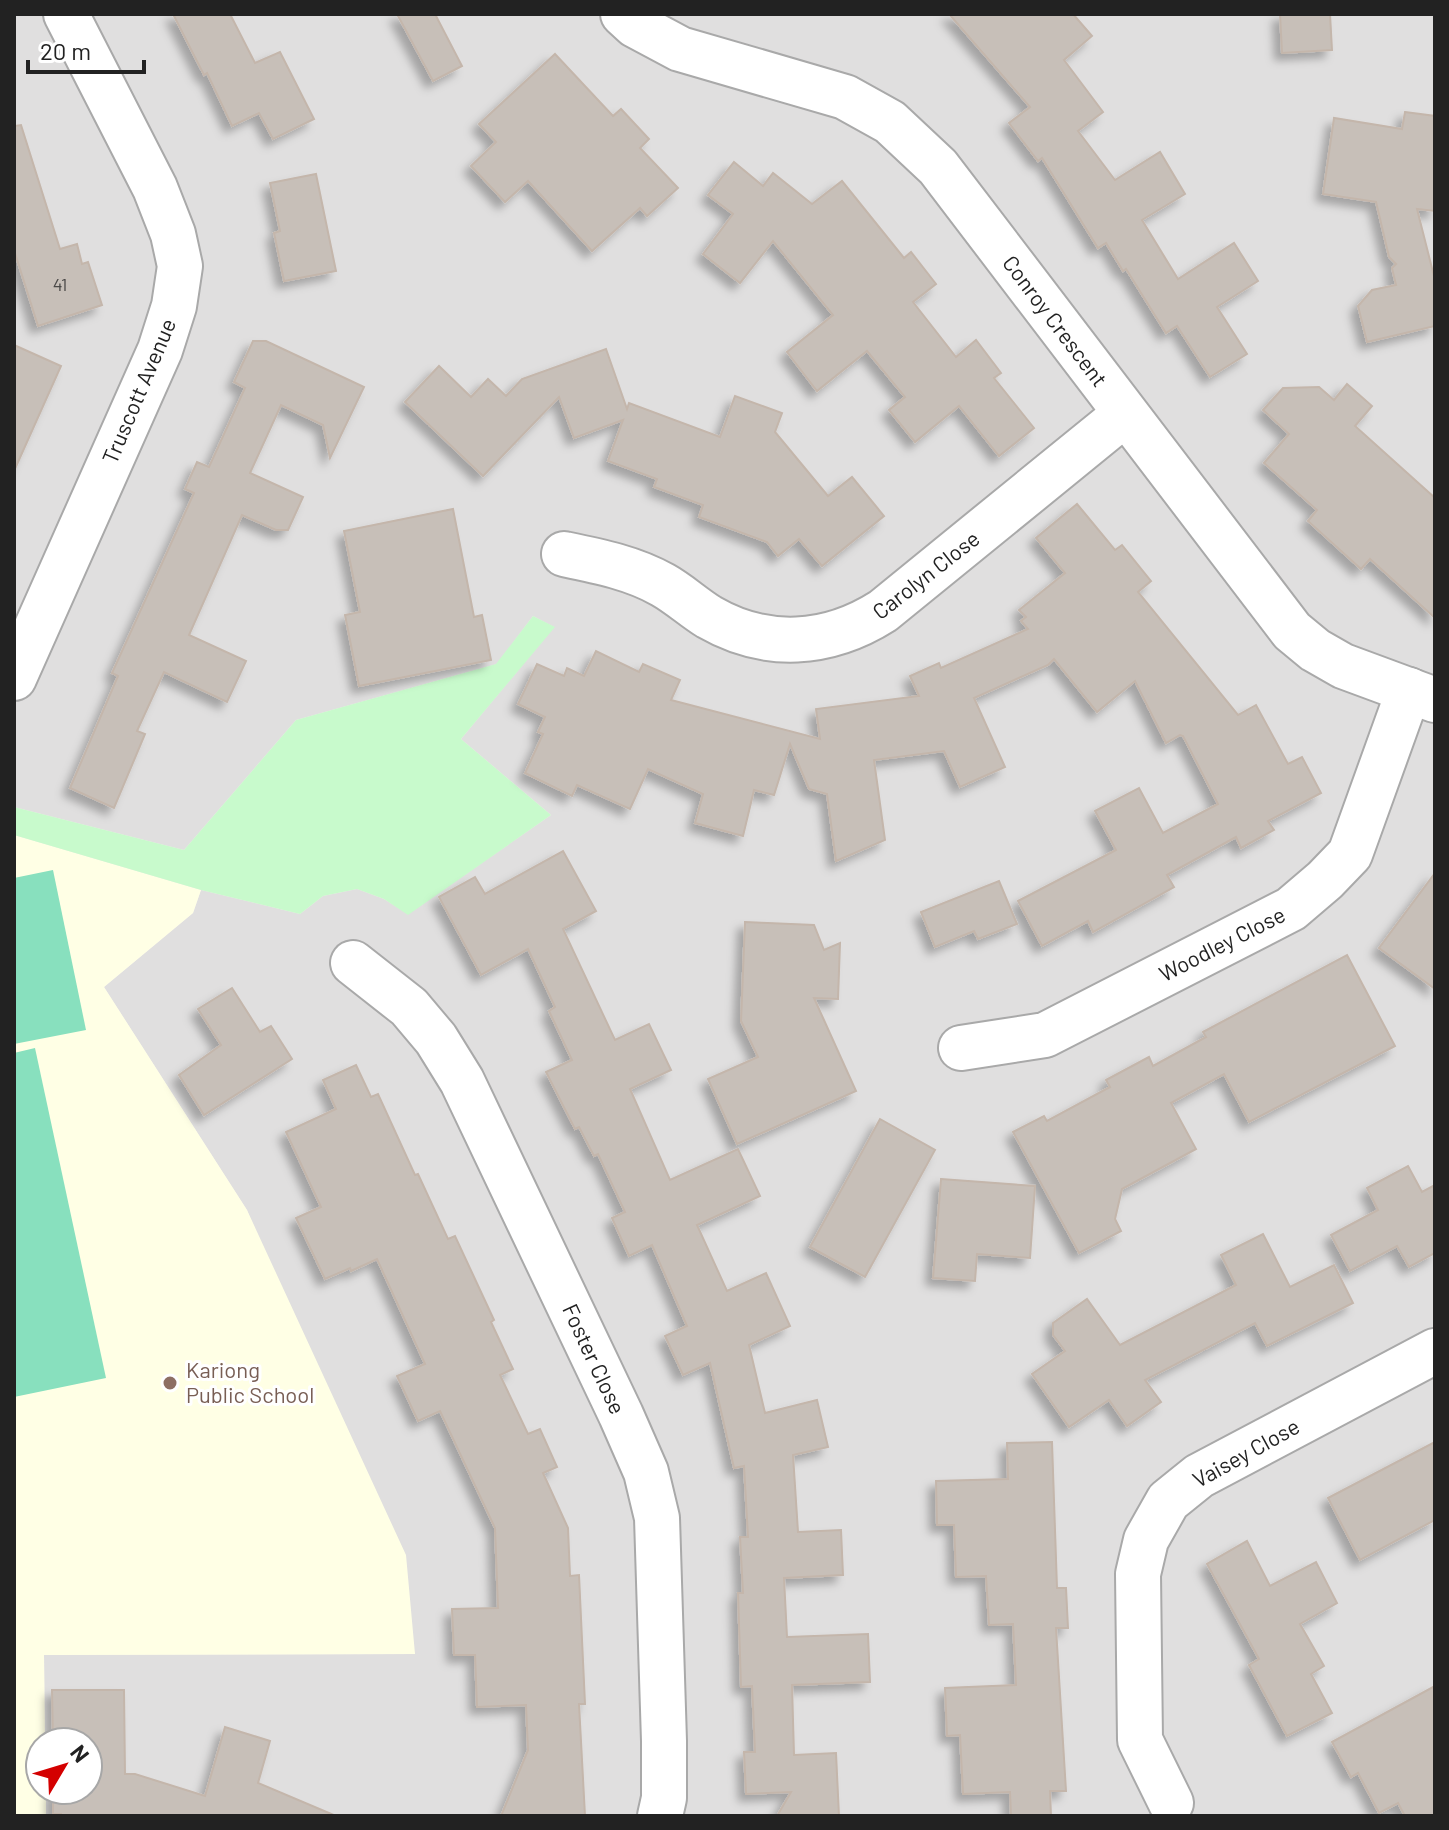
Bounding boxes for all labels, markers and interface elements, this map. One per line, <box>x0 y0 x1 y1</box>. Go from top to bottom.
scale bar <box>28 24 144 74</box>
text: 20 m <box>40 36 91 65</box>
street label: Conroy Crescent <box>998 250 1114 391</box>
house number: 41 <box>53 273 67 295</box>
street label: Truscott Avenue <box>96 314 180 467</box>
street label: Carolyn Close <box>867 524 984 624</box>
street label: Woodley Close <box>1154 900 1289 986</box>
street label: Foster Close <box>558 1299 632 1418</box>
place label: Kariong Public School <box>186 1356 314 1407</box>
marker: Kariong Public School <box>161 1374 179 1392</box>
street label: Vaisey Close <box>1188 1412 1303 1492</box>
north arrow <box>24 1726 104 1806</box>
text: N <box>66 1739 95 1767</box>

